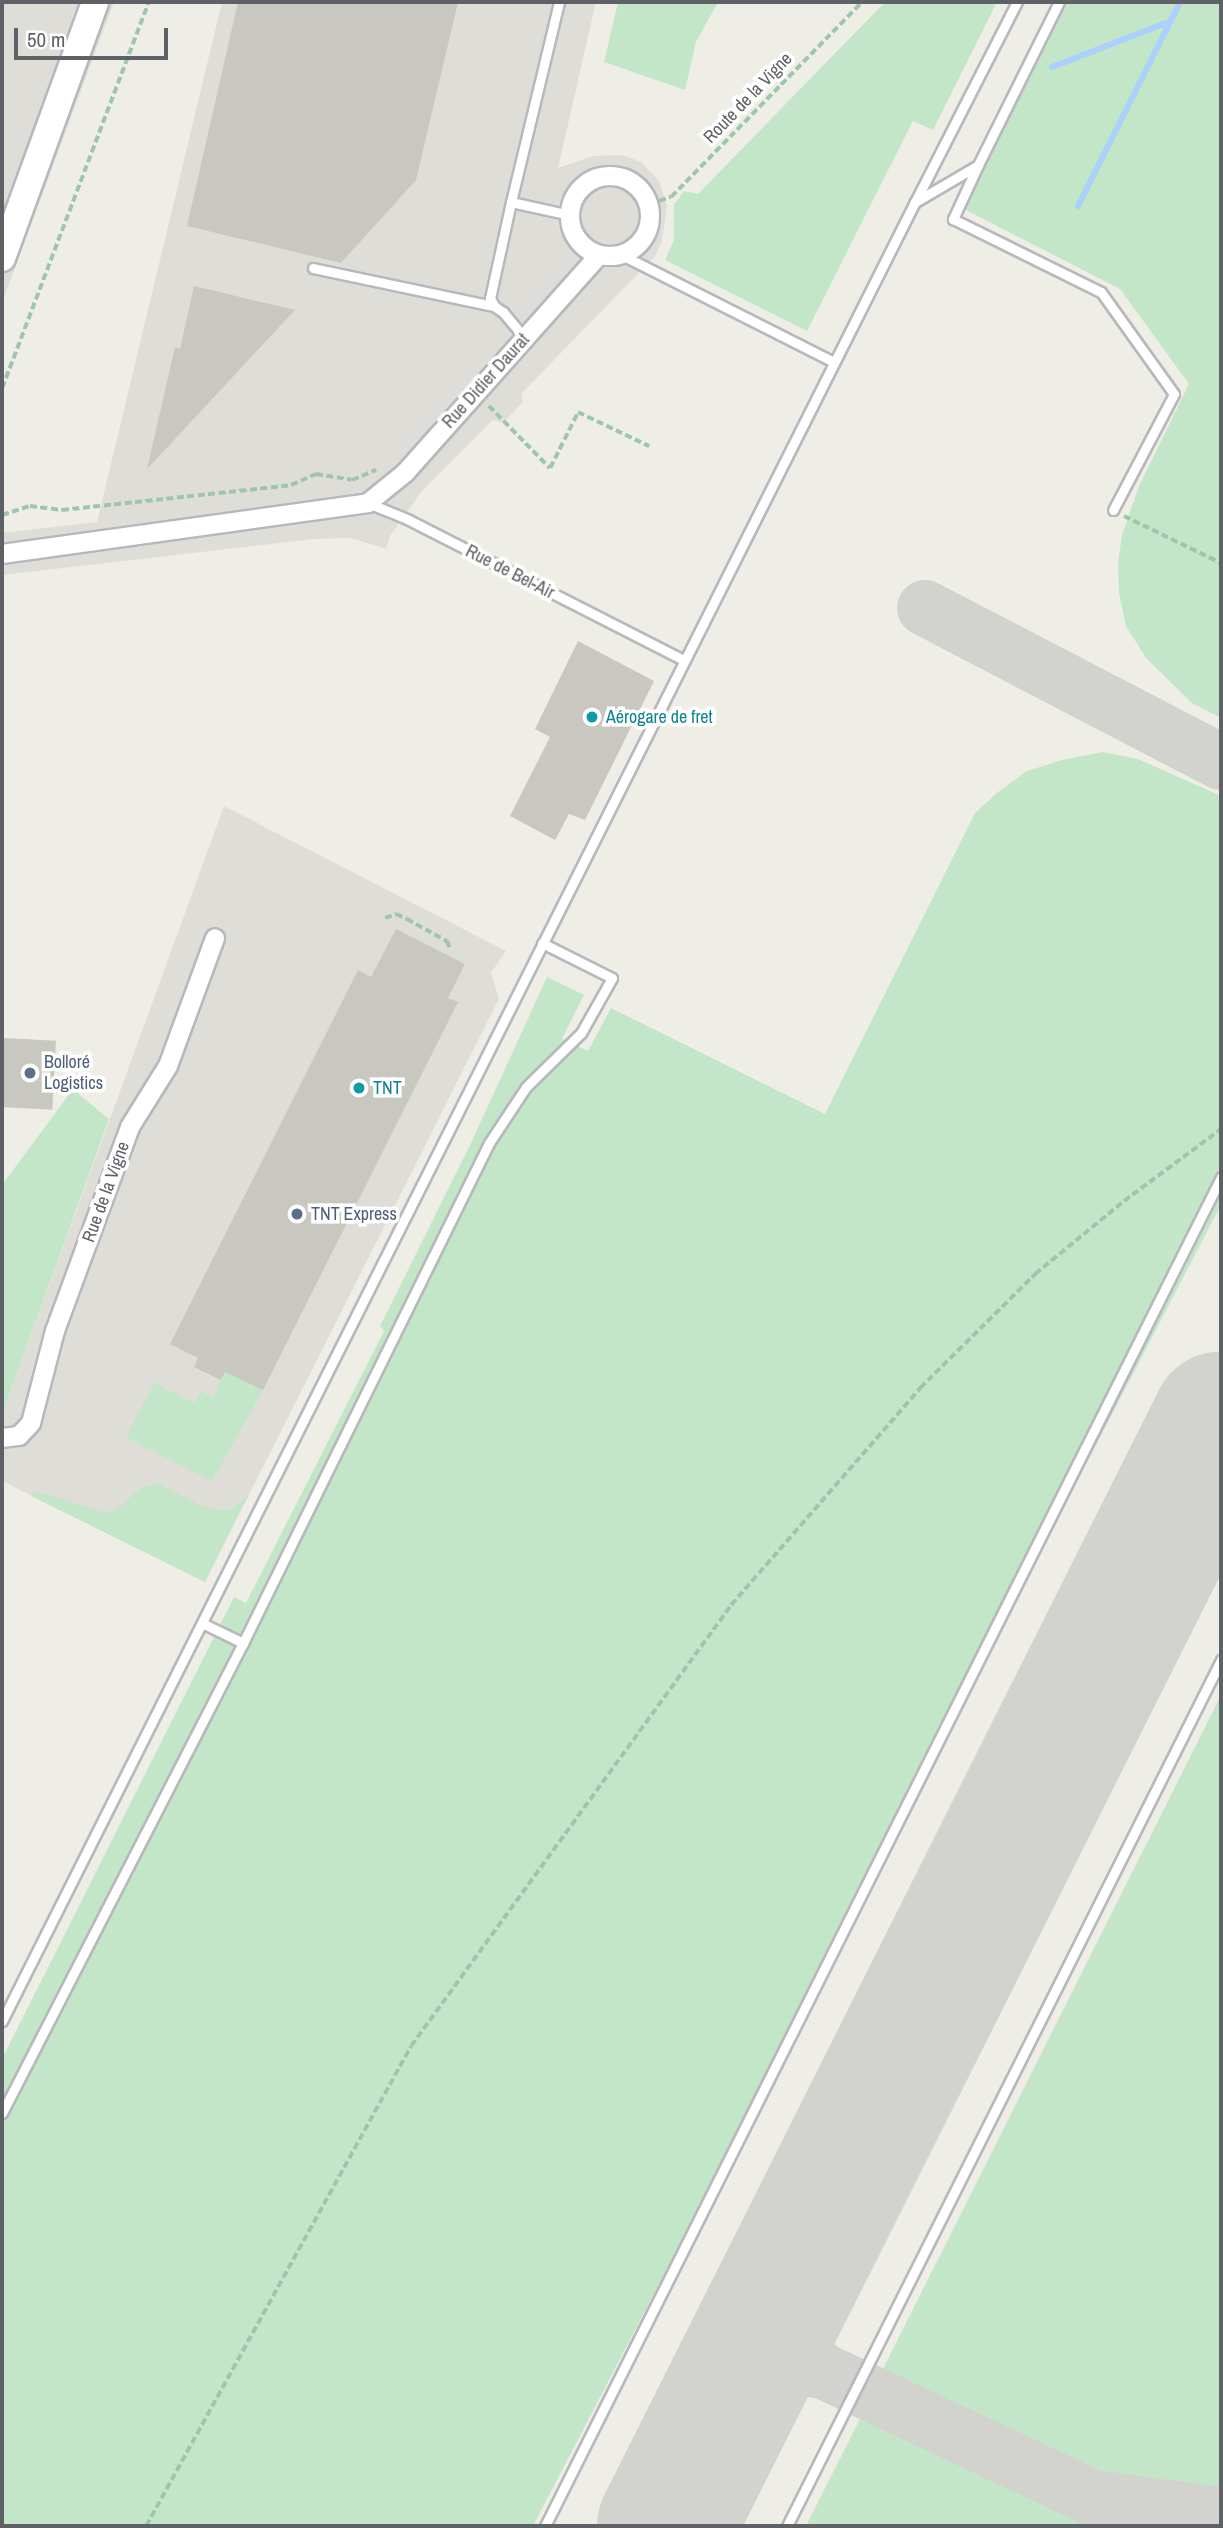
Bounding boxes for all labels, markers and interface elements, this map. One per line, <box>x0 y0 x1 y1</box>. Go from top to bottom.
scale bar <box>18 14 172 58</box>
text: 50 m <box>27 25 65 54</box>
street label: Route de la Vigne <box>699 48 797 148</box>
street label: Rue Didier Daurat <box>438 329 534 433</box>
street label: Rue de Bel-Air <box>462 540 558 604</box>
place label: Aérogare de fret <box>606 706 713 728</box>
marker: Aérogare de fret <box>584 709 600 725</box>
place label: Bolloré Logistics <box>44 1052 103 1094</box>
marker: Bolloré Logistics <box>22 1065 38 1081</box>
place label: TNT <box>373 1077 402 1099</box>
marker: TNT <box>351 1080 367 1096</box>
street label: Rue de la Vigne <box>78 1139 134 1245</box>
place label: TNT Express <box>311 1203 397 1225</box>
marker: TNT Express <box>289 1206 305 1222</box>

